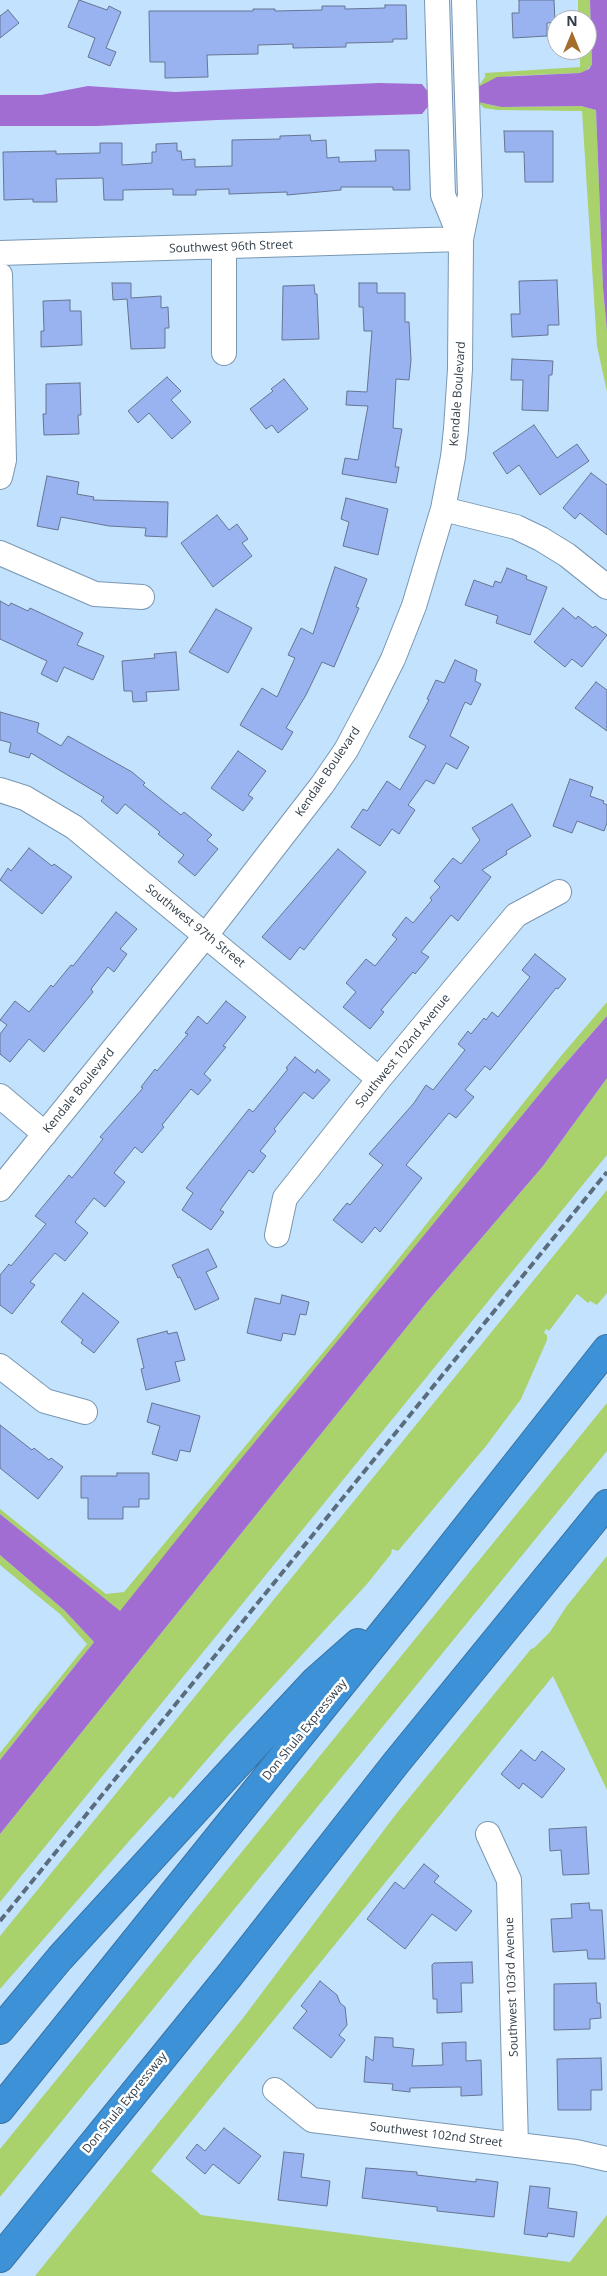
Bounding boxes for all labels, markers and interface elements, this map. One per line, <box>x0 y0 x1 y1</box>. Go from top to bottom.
north arrow <box>547 10 597 60</box>
text: N <box>566 11 578 30</box>
street label: Southwest 96th Street <box>169 238 293 256</box>
street label: Kendale Boulevard <box>447 341 469 447</box>
street label: Kendale Boulevard <box>293 724 363 820</box>
street label: Southwest 97th Street <box>142 881 248 971</box>
street label: Southwest 102nd Avenue <box>353 991 453 1111</box>
street label: Kendale Boulevard <box>40 1046 118 1136</box>
street label: Don Shula Expressway <box>260 1677 350 1783</box>
street label: Southwest 103rd Avenue <box>502 1917 522 2057</box>
street label: Don Shula Expressway <box>80 2050 170 2156</box>
street label: Southwest 102nd Street <box>369 2120 503 2150</box>

